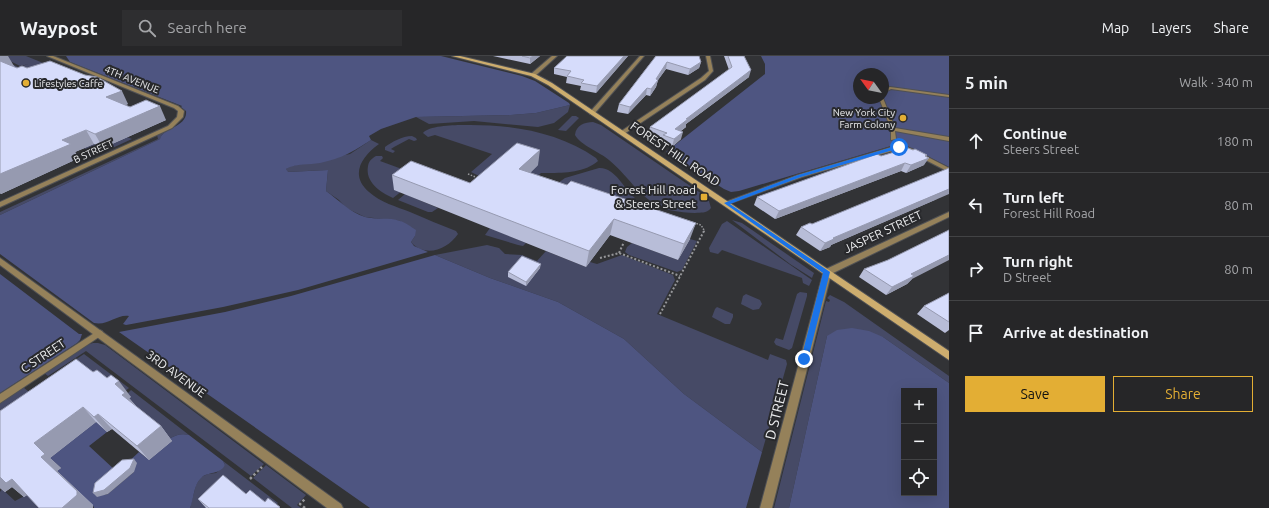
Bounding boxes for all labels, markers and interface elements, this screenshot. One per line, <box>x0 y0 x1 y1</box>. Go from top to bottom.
search box <box>122 10 402 46</box>
text: Waypost <box>20 17 98 39</box>
icon: search <box>136 17 158 39</box>
text: Search here <box>168 19 247 36</box>
text: Map <box>1102 20 1129 36</box>
text: Layers <box>1151 20 1191 36</box>
text: Share <box>1213 20 1249 36</box>
street label: 4TH AVENUE <box>103 64 161 96</box>
north arrow <box>853 68 889 104</box>
text: 5 min <box>965 73 1008 92</box>
text: Walk · 340 m <box>1179 75 1253 89</box>
marker: Lifestyles Caffe <box>21 78 31 88</box>
place label: Lifestyles Caffe <box>34 78 103 89</box>
place label: New York City Farm Colony <box>833 107 895 130</box>
marker: New York City Farm Colony <box>898 113 908 123</box>
street label: FOREST HILL ROAD <box>628 119 722 188</box>
text: Continue <box>1003 125 1067 142</box>
icon: ahead <box>965 130 987 152</box>
text: 180 m <box>1217 134 1253 148</box>
street label: B STREET <box>72 137 115 165</box>
route start <box>890 138 908 156</box>
text: Steers Street <box>1003 142 1079 156</box>
place label: Forest Hill Road & Steers Street <box>611 183 696 210</box>
text: Turn left <box>1003 189 1064 206</box>
marker: Forest Hill Road & Steers Street <box>699 192 709 202</box>
icon: left <box>965 194 987 216</box>
text: 80 m <box>1224 198 1253 212</box>
text: Forest Hill Road <box>1003 206 1095 220</box>
street label: JASPER STREET <box>842 208 924 255</box>
text: Turn right <box>1003 253 1073 270</box>
icon: right <box>965 258 987 280</box>
text: 80 m <box>1224 262 1253 276</box>
text: D Street <box>1003 270 1051 284</box>
icon: arrive <box>965 322 987 344</box>
text: Arrive at destination <box>1003 324 1149 341</box>
street label: C STREET <box>18 336 68 375</box>
street label: 3RD AVENUE <box>144 348 209 400</box>
route end <box>795 350 813 368</box>
button: Save <box>965 376 1105 412</box>
button: Share <box>1113 376 1253 412</box>
street label: D STREET <box>762 379 792 441</box>
map controls <box>901 388 937 496</box>
button: + <box>901 388 937 424</box>
button: − <box>901 424 937 460</box>
button: locate <box>901 460 937 496</box>

